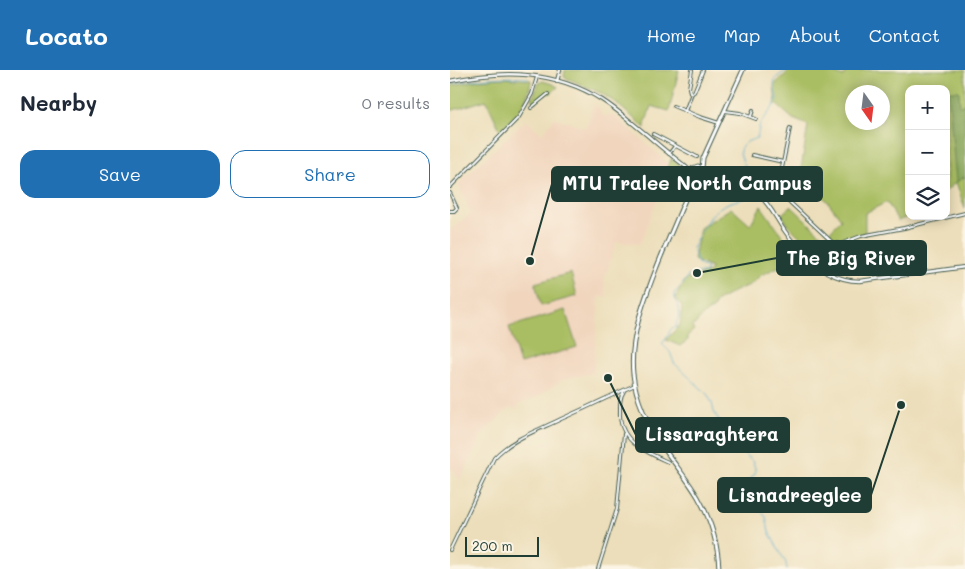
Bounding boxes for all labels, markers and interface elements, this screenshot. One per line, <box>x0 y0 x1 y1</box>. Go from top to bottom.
text: Locato <box>25 20 108 51</box>
text: Home <box>647 23 696 47</box>
text: Map <box>724 23 760 47</box>
text: About <box>788 23 841 47</box>
text: Contact <box>869 23 940 47</box>
north arrow <box>845 85 890 130</box>
map controls <box>905 85 950 220</box>
button: + <box>905 85 950 130</box>
text: Nearby <box>20 89 97 116</box>
text: 0 results <box>362 92 430 113</box>
button: − <box>905 130 950 175</box>
button: Save <box>20 150 220 198</box>
button: Share <box>230 150 430 198</box>
callout: MTU Tralee North Campus <box>552 167 822 201</box>
text: MTU Tralee North Campus <box>562 170 812 195</box>
button: layers <box>905 175 950 220</box>
callout: The Big River <box>777 241 926 275</box>
text: The Big River <box>787 245 916 270</box>
callout: Lissaraghtera <box>636 418 789 452</box>
text: Lissaraghtera <box>645 421 779 446</box>
callout: Lisnadreeglee <box>718 478 871 512</box>
text: Lisnadreeglee <box>728 482 862 507</box>
scale bar <box>465 534 539 557</box>
text: 200 m <box>472 536 513 555</box>

